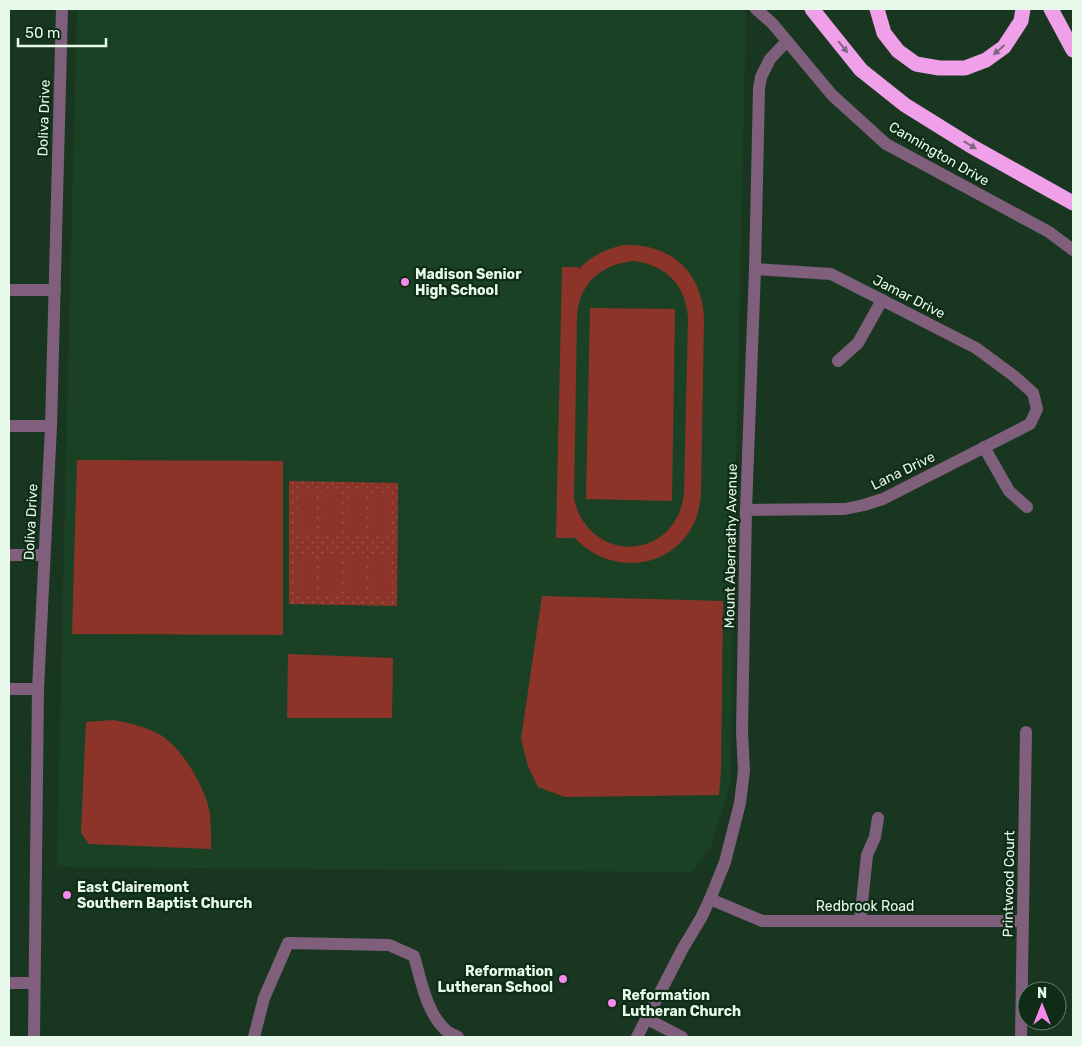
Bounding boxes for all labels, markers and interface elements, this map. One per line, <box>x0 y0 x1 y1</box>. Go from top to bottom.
scale bar <box>18 15 105 47</box>
text: 50 m <box>25 24 60 42</box>
one-way arrow <box>837 40 848 53</box>
one-way arrow <box>993 44 1006 55</box>
street label: Doliva Drive <box>34 79 54 157</box>
street label: Cannington Drive <box>886 118 992 190</box>
one-way arrow <box>964 141 977 150</box>
place label: Madison Senior High School <box>415 266 522 299</box>
street label: Jamar Drive <box>870 272 948 323</box>
marker: Madison Senior High School <box>399 276 411 288</box>
street label: Lana Drive <box>868 448 938 494</box>
street label: Mount Abernathy Avenue <box>721 463 741 629</box>
street label: Doliva Drive <box>21 483 42 561</box>
street label: Printwood Court <box>1000 830 1018 938</box>
place label: East Clairemont Southern Baptist Church <box>77 879 252 912</box>
marker: East Clairemont Southern Baptist Church <box>61 889 73 901</box>
street label: Redbrook Road <box>816 898 914 915</box>
place label: Reformation Lutheran School <box>438 963 553 996</box>
marker: Reformation Lutheran School <box>557 973 569 985</box>
north arrow <box>1017 981 1067 1031</box>
text: N <box>1037 985 1047 1002</box>
place label: Reformation Lutheran Church <box>622 987 741 1020</box>
marker: Reformation Lutheran Church <box>606 997 618 1009</box>

